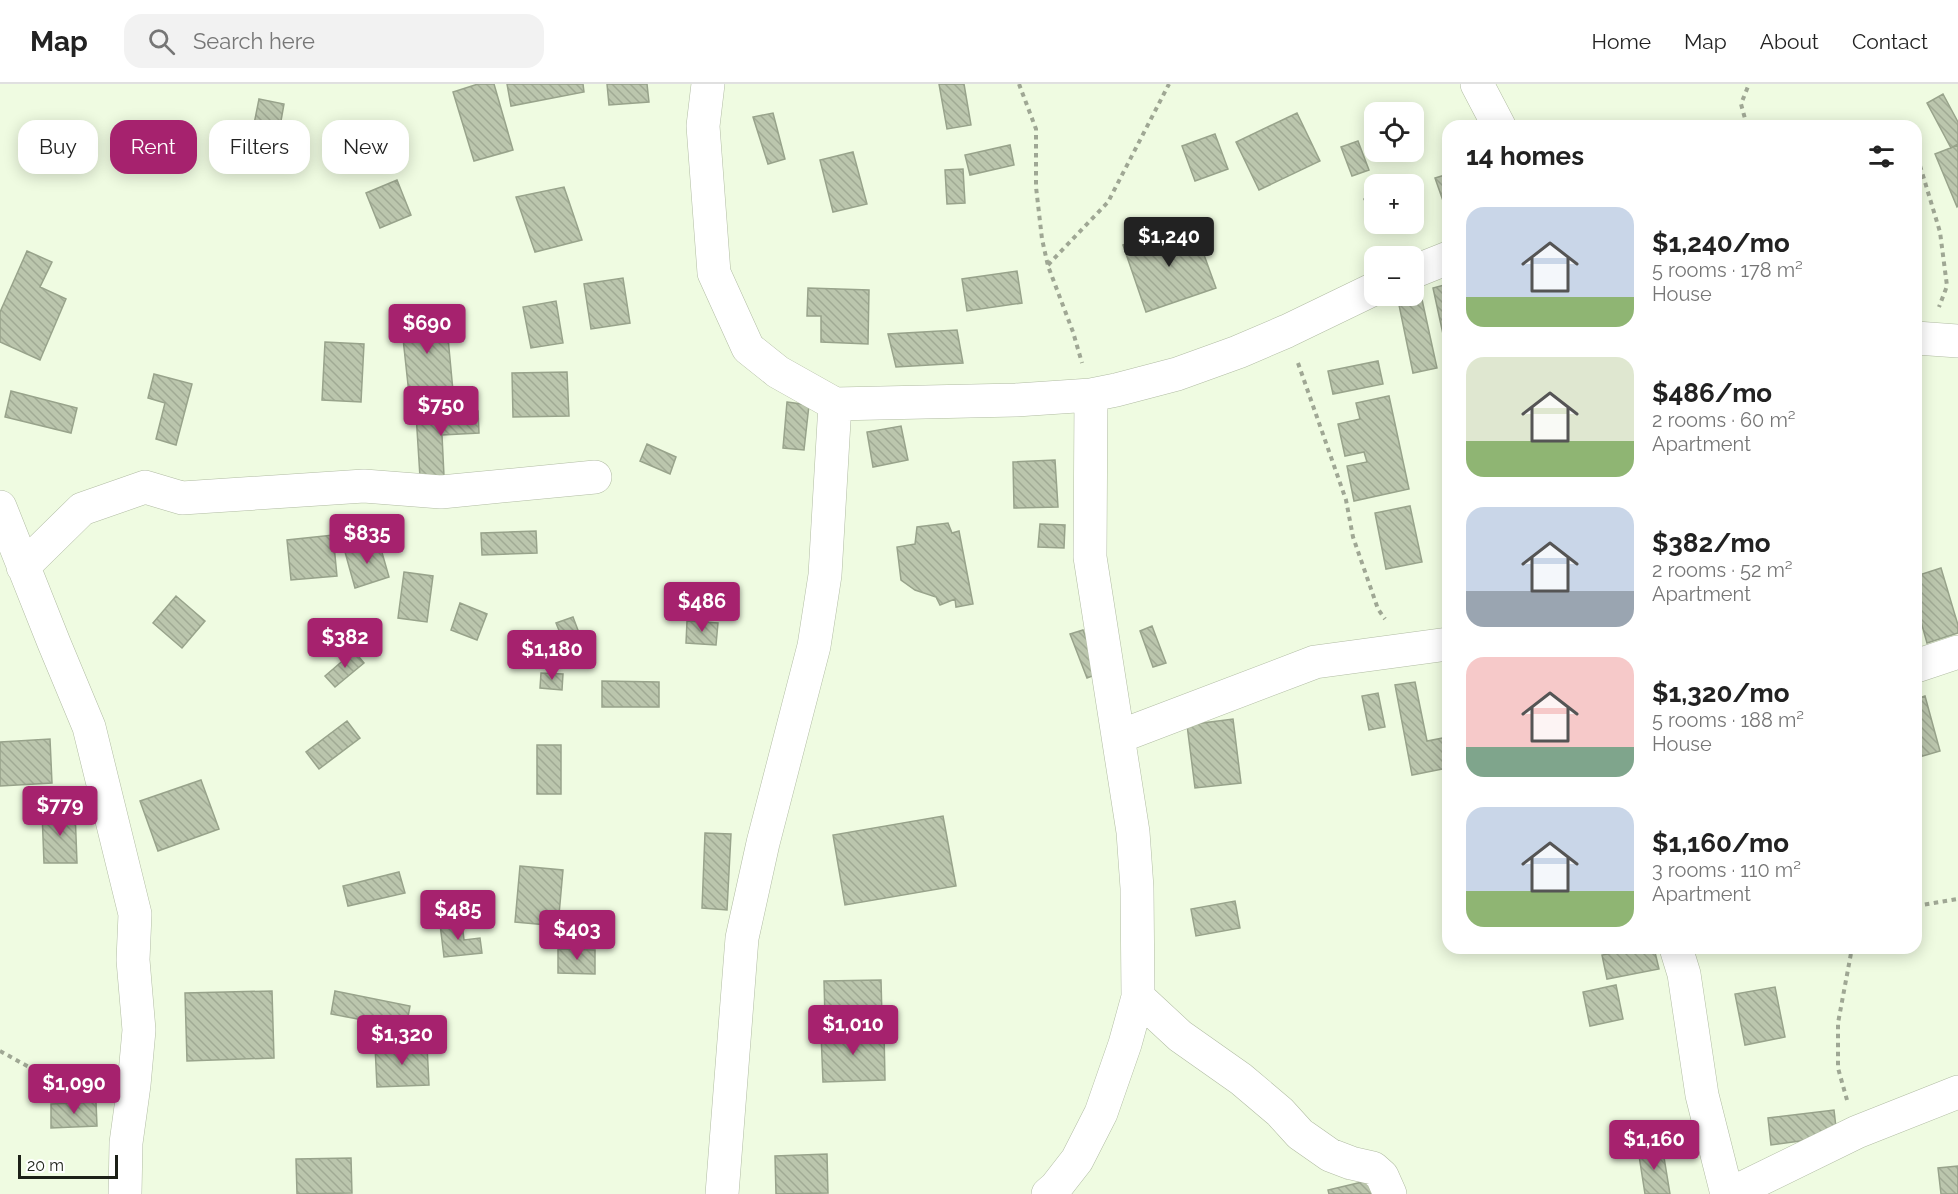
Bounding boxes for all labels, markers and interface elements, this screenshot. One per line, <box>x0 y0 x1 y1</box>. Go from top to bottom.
search box <box>124 14 544 68</box>
text: Map <box>30 25 88 58</box>
icon: search <box>145 25 178 58</box>
text: Search here <box>193 28 315 54</box>
text: Home <box>1592 29 1651 54</box>
text: Map <box>1684 29 1727 54</box>
text: About <box>1760 29 1819 54</box>
text: Contact <box>1852 29 1928 54</box>
map controls <box>1364 102 1424 306</box>
button: locate <box>1364 102 1424 162</box>
chip: Buy <box>18 120 98 174</box>
chip: Rent <box>110 120 197 174</box>
chip: Filters <box>209 120 310 174</box>
chip: New <box>322 120 409 174</box>
icon: filters <box>1865 140 1898 173</box>
text: 14 homes <box>1466 141 1584 171</box>
button: + <box>1364 174 1424 234</box>
pin: $1,240 <box>1120 217 1218 268</box>
text: $1,240 <box>1138 224 1200 248</box>
text: $1,240/mo <box>1652 228 1790 258</box>
icon: home <box>1514 231 1586 303</box>
button: − <box>1364 246 1424 306</box>
text: 5 rooms · 178 m² <box>1652 258 1803 282</box>
text: House <box>1652 282 1712 306</box>
pin: $690 <box>391 304 463 355</box>
text: $690 <box>403 311 451 335</box>
text: $486/mo <box>1652 378 1772 408</box>
icon: home <box>1514 381 1586 453</box>
pin: $750 <box>405 386 477 437</box>
text: $750 <box>418 393 465 417</box>
text: 2 rooms · 60 m² <box>1652 408 1796 432</box>
text: Apartment <box>1652 432 1751 456</box>
pin: $835 <box>331 514 403 565</box>
text: $835 <box>344 521 391 545</box>
text: $382/mo <box>1652 528 1771 558</box>
icon: home <box>1514 531 1586 603</box>
text: 2 rooms · 52 m² <box>1652 558 1793 582</box>
pin: $486 <box>666 582 738 633</box>
text: Apartment <box>1652 582 1751 606</box>
text: $486 <box>678 589 726 613</box>
pin: $382 <box>309 618 381 669</box>
text: $382 <box>321 625 369 649</box>
pin: $1,180 <box>503 630 601 681</box>
text: $1,180 <box>521 637 583 661</box>
text: $1,320/mo <box>1652 678 1790 708</box>
icon: home <box>1514 681 1586 753</box>
text: 5 rooms · 188 m² <box>1652 708 1804 732</box>
text: House <box>1652 732 1712 756</box>
pin: $779 <box>24 786 96 837</box>
text: $779 <box>36 793 84 817</box>
text: $1,160/mo <box>1652 828 1789 858</box>
icon: home <box>1514 831 1586 903</box>
text: 3 rooms · 110 m² <box>1652 858 1801 882</box>
text: Apartment <box>1652 882 1751 906</box>
pin: $485 <box>422 890 494 941</box>
text: $485 <box>434 897 482 921</box>
pin: $403 <box>541 910 613 961</box>
text: $403 <box>553 917 601 941</box>
pin: $1,010 <box>804 1005 902 1056</box>
text: $1,010 <box>822 1012 884 1036</box>
pin: $1,320 <box>353 1015 451 1066</box>
text: $1,320 <box>371 1022 433 1046</box>
pin: $1,090 <box>25 1064 123 1115</box>
text: $1,090 <box>42 1071 106 1095</box>
pin: $1,160 <box>1605 1120 1703 1171</box>
text: $1,160 <box>1623 1127 1685 1151</box>
scale bar <box>18 1152 118 1180</box>
text: 20 m <box>27 1156 64 1175</box>

